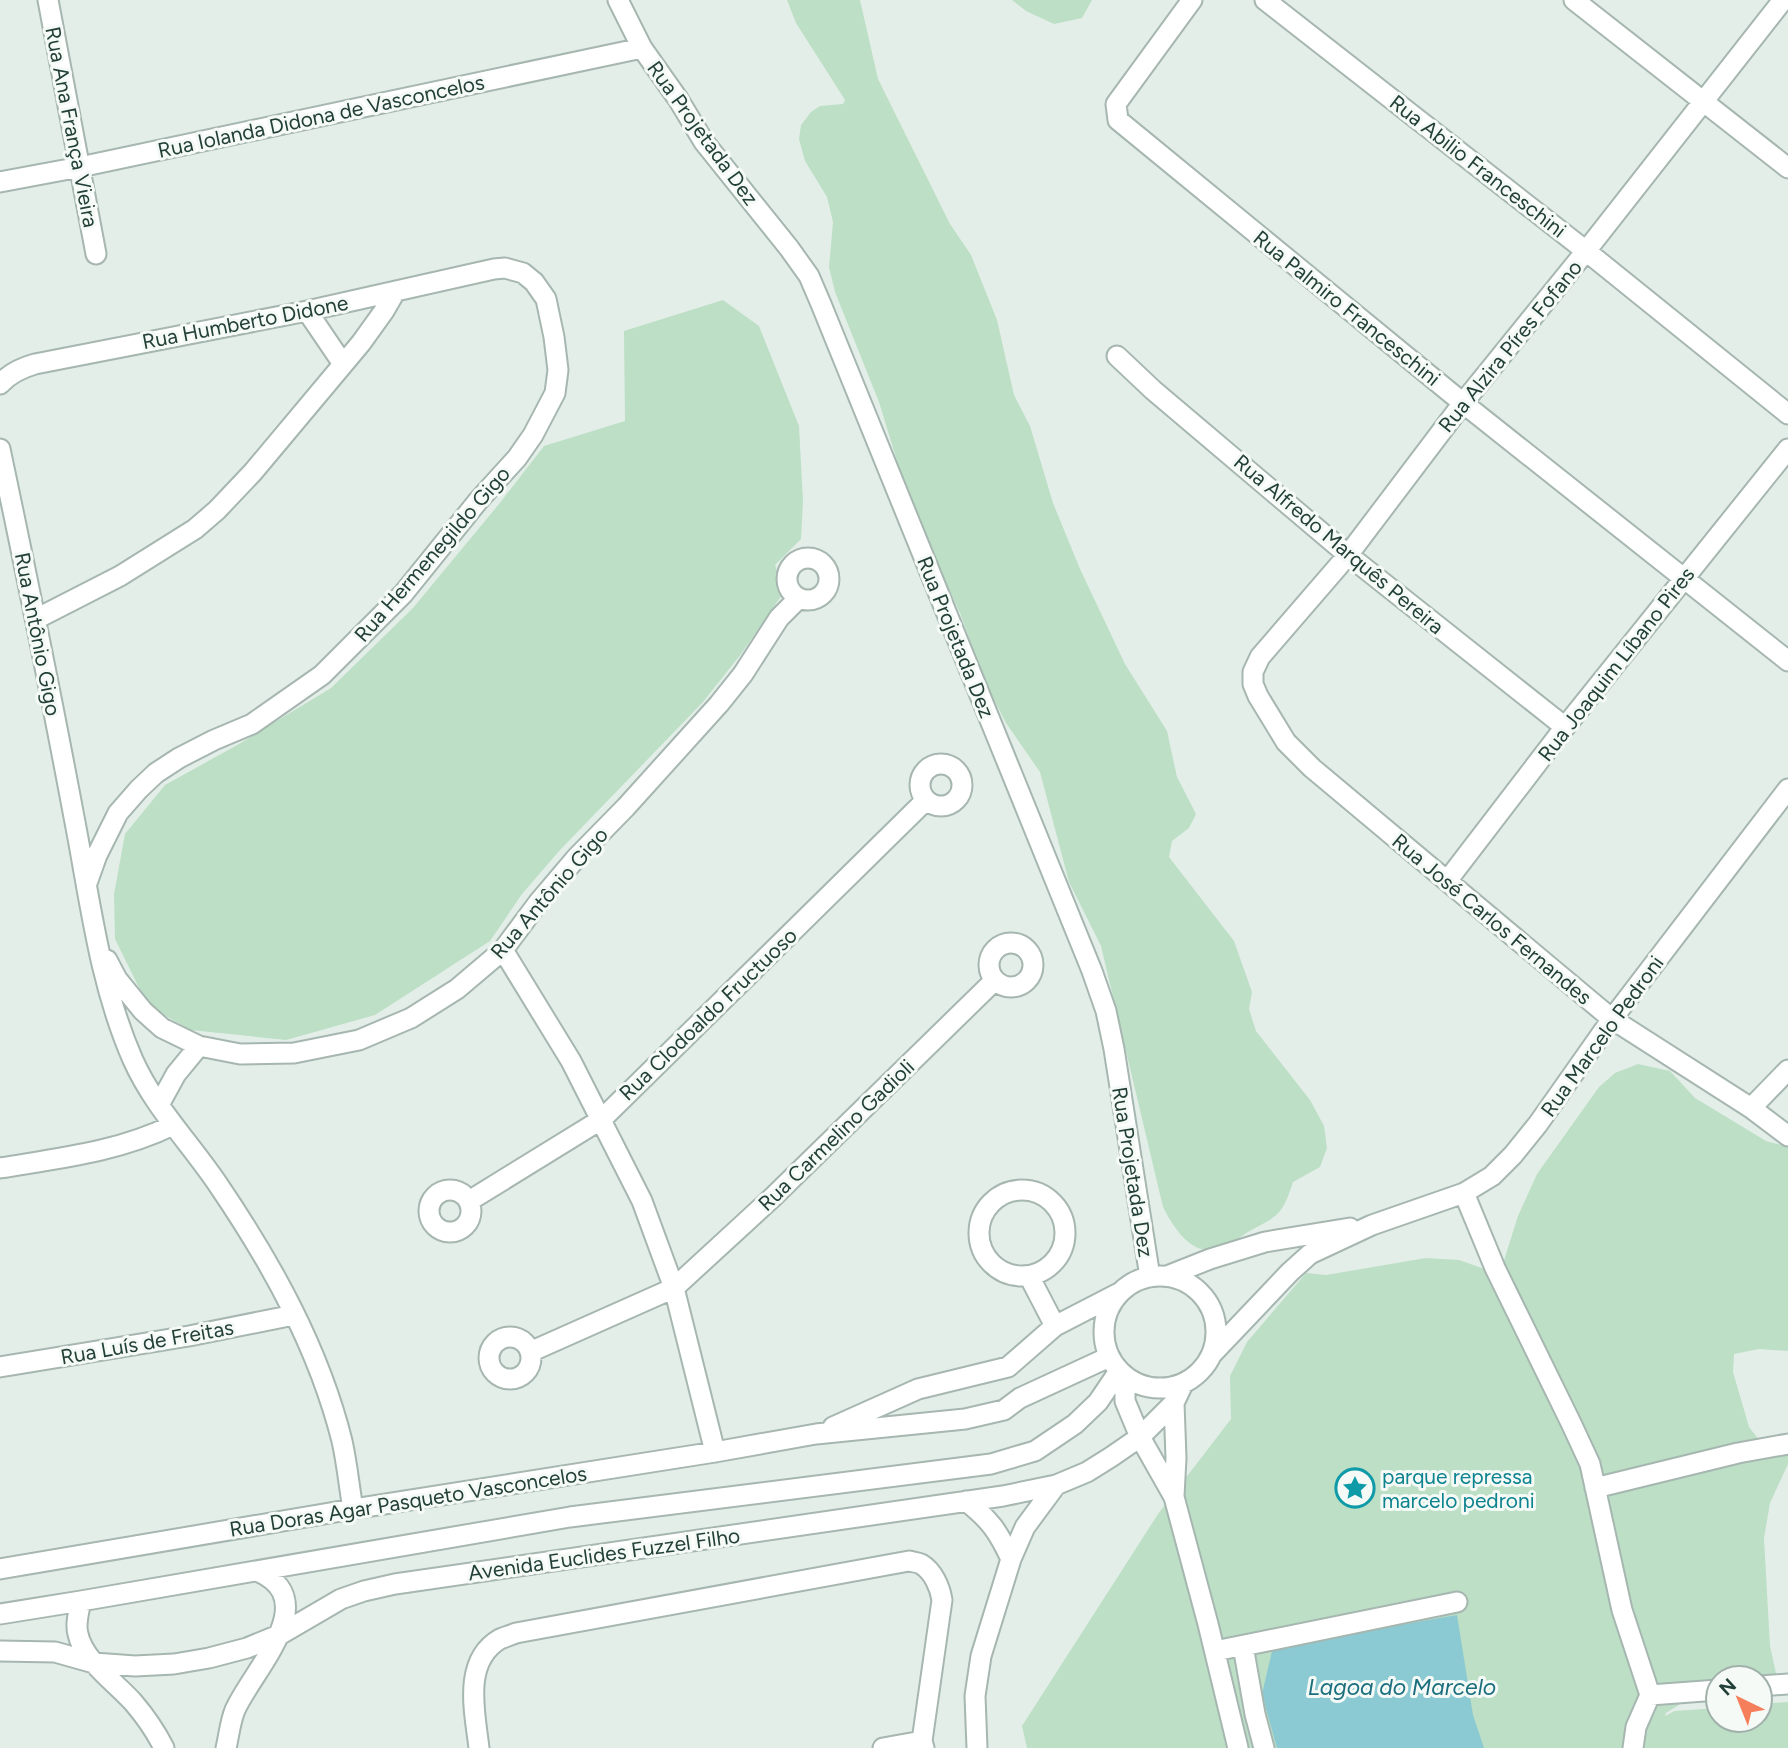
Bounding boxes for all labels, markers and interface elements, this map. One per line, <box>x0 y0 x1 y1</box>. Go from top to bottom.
street label: Rua Ana França Vieira <box>40 24 104 230</box>
street label: Rua Projetada Dez <box>642 56 764 210</box>
street label: Rua Iolanda Didona de Vasconcelos <box>155 69 487 163</box>
street label: Rua Abilio Franceschini <box>1385 89 1571 243</box>
street label: Rua Palmiro Franceschini <box>1249 225 1445 391</box>
street label: Rua Alzira Píres Fofano <box>1433 255 1587 437</box>
street label: Rua Humberto Didone <box>140 290 350 354</box>
street label: Rua Alfredo Marquês Pereira <box>1229 449 1449 639</box>
street label: Rua Hermenegildo Gigo <box>349 461 515 647</box>
street label: Rua Antônio Gigo <box>10 550 66 718</box>
street label: Rua Projetada Dez <box>912 552 1000 722</box>
street label: Rua Joaquim Líbano Pires <box>1532 562 1700 766</box>
street label: Rua Antônio Gigo <box>485 822 613 964</box>
street label: Rua José Carlos Fernandes <box>1387 828 1597 1010</box>
street label: Rua Clodoaldo Fructuoso <box>614 923 802 1105</box>
street label: Rua Marcelo Pedroni <box>1535 951 1669 1121</box>
street label: Rua Carmelino Gadioli <box>753 1054 919 1216</box>
street label: Rua Projetada Dez <box>1107 1085 1159 1259</box>
street label: Rua Luís de Freitas <box>59 1314 235 1370</box>
street label: Rua Doras Agar Pasqueto Vasconcelos <box>228 1460 588 1542</box>
place label: parque repressa marcelo pedroni <box>1382 1464 1535 1513</box>
place icon: parque repressa marcelo pedroni <box>1334 1467 1376 1509</box>
street label: Avenida Euclides Fuzzel Filho <box>466 1523 742 1585</box>
north arrow <box>1704 1664 1774 1734</box>
water label: Lagoa do Marcelo <box>1308 1673 1496 1701</box>
text: N <box>1715 1674 1741 1700</box>

